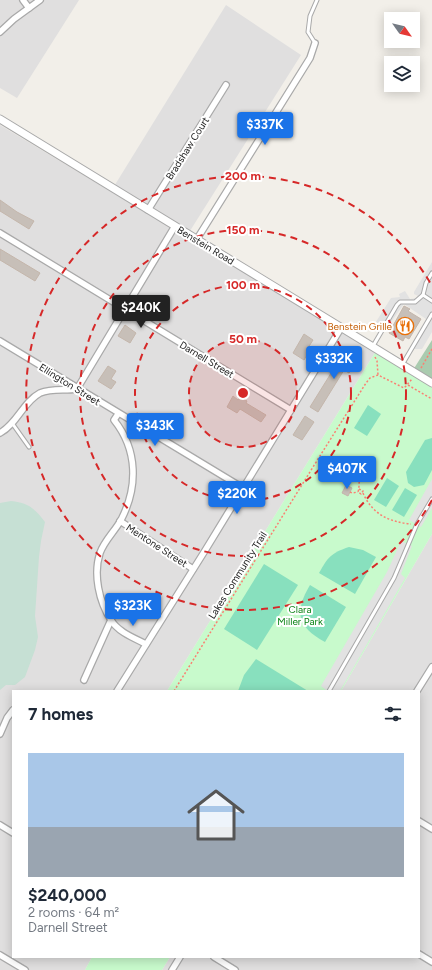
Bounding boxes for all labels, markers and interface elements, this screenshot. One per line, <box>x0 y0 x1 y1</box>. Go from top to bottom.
north arrow <box>384 12 420 48</box>
map controls <box>384 12 420 92</box>
button: layers <box>384 56 420 92</box>
pin: $337K <box>237 112 293 146</box>
street label: Bradshaw Court <box>163 114 212 182</box>
text: $337K <box>246 117 284 132</box>
text: 200 m <box>225 169 261 183</box>
street label: Benstein Road <box>175 223 237 268</box>
text: 150 m <box>226 223 260 237</box>
text: 100 m <box>226 278 260 292</box>
pin: $240K <box>113 295 169 329</box>
text: $240K <box>121 300 161 315</box>
restaurant icon: Benstein Grille <box>395 316 415 336</box>
place label: Benstein Grille <box>327 320 393 333</box>
text: 50 m <box>229 332 257 346</box>
street label: Darnell Street <box>177 338 237 381</box>
pin: $332K <box>306 346 362 380</box>
text: $332K <box>315 351 353 366</box>
street label: Ellington Street <box>37 360 103 409</box>
centre of rings <box>236 386 250 400</box>
pin: $343K <box>127 413 183 447</box>
text: $343K <box>136 418 174 433</box>
pin: $407K <box>319 456 375 490</box>
text: $407K <box>327 461 367 476</box>
pin: $220K <box>209 481 265 515</box>
text: $220K <box>217 486 257 501</box>
street label: Mentone Street <box>124 521 190 570</box>
street label: Lakes Community Trail <box>205 529 270 621</box>
pin: $323K <box>105 593 161 627</box>
text: $323K <box>114 598 152 613</box>
park label: Clara Miller Park <box>277 603 323 628</box>
icon: filters <box>382 703 404 725</box>
text: 7 homes <box>28 704 93 724</box>
icon: home <box>180 779 252 851</box>
text: $240,000 <box>28 885 106 905</box>
text: 2 rooms · 64 m² <box>28 905 119 920</box>
text: Darnell Street <box>28 920 108 935</box>

